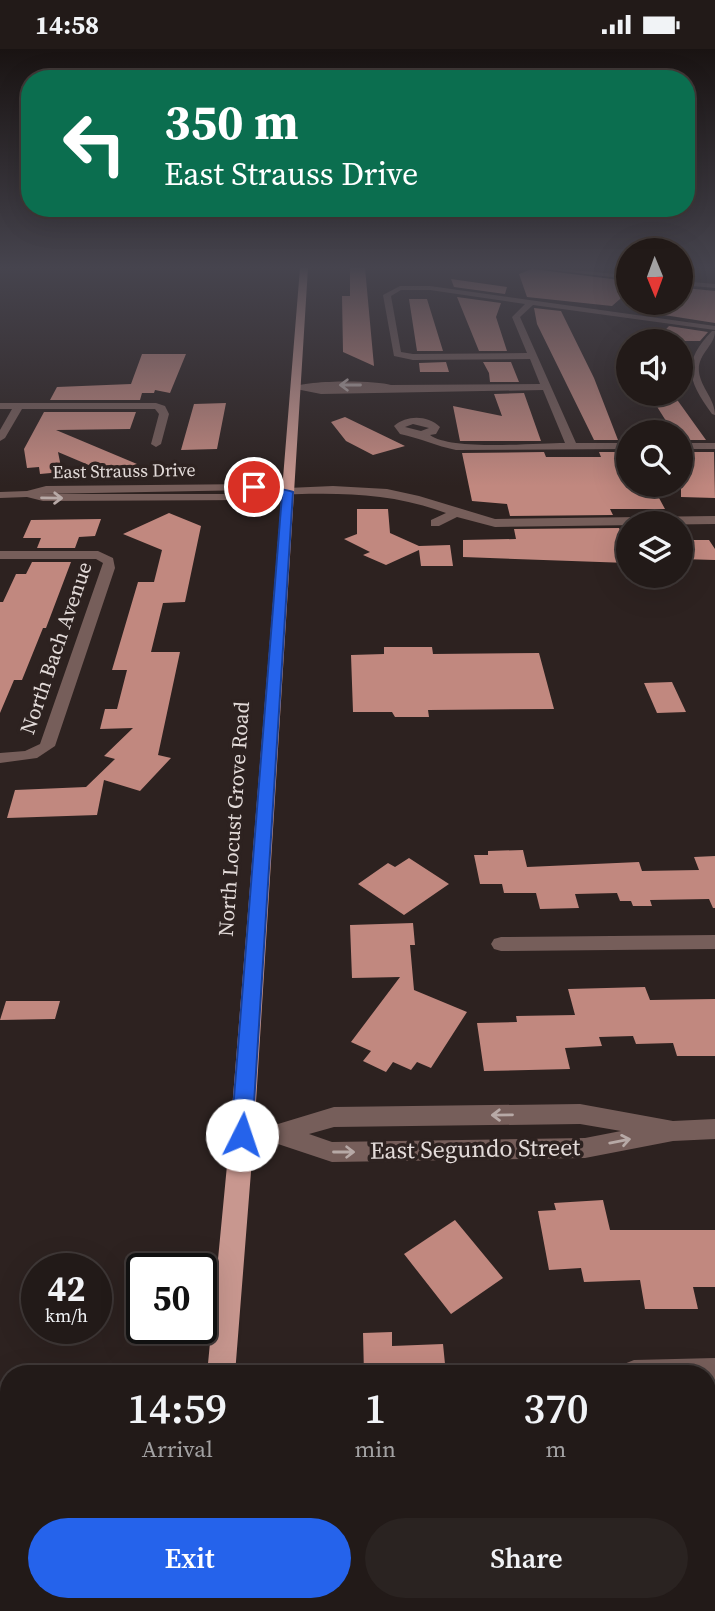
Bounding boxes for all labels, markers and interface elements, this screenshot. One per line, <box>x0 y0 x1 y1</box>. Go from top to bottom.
text: 14:58 <box>35 7 99 43</box>
text: 350 m <box>164 88 299 155</box>
icon: left <box>49 98 140 189</box>
text: East Strauss Drive <box>164 152 418 196</box>
north arrow <box>616 238 693 315</box>
map controls <box>616 238 693 588</box>
button: sound <box>616 329 693 406</box>
one-way arrow <box>339 378 362 392</box>
button: search <box>616 420 693 497</box>
street label: East Strauss Drive <box>52 457 196 484</box>
pin <box>224 457 284 517</box>
icon: arrive <box>235 468 273 506</box>
one-way arrow <box>41 491 64 505</box>
button: layers <box>616 511 693 588</box>
street label: North Bach Avenue <box>12 558 99 738</box>
street label: North Locust Grove Road <box>211 700 256 937</box>
position arrow <box>205 1098 279 1172</box>
one-way arrow <box>491 1108 514 1122</box>
street label: East Segundo Street <box>370 1130 581 1167</box>
one-way arrow <box>608 1134 630 1148</box>
one-way arrow <box>332 1145 355 1158</box>
speed limit sign: 50 <box>126 1253 217 1344</box>
text: 42 <box>48 1265 85 1313</box>
text: km/h <box>45 1303 88 1328</box>
text: 14:59 <box>127 1379 227 1437</box>
text: 1 <box>364 1379 386 1437</box>
text: 370 <box>523 1379 589 1437</box>
text: Arrival <box>142 1433 213 1465</box>
text: min <box>354 1433 396 1465</box>
text: m <box>546 1433 566 1465</box>
button: Exit <box>28 1518 351 1598</box>
button: Share <box>365 1518 688 1598</box>

